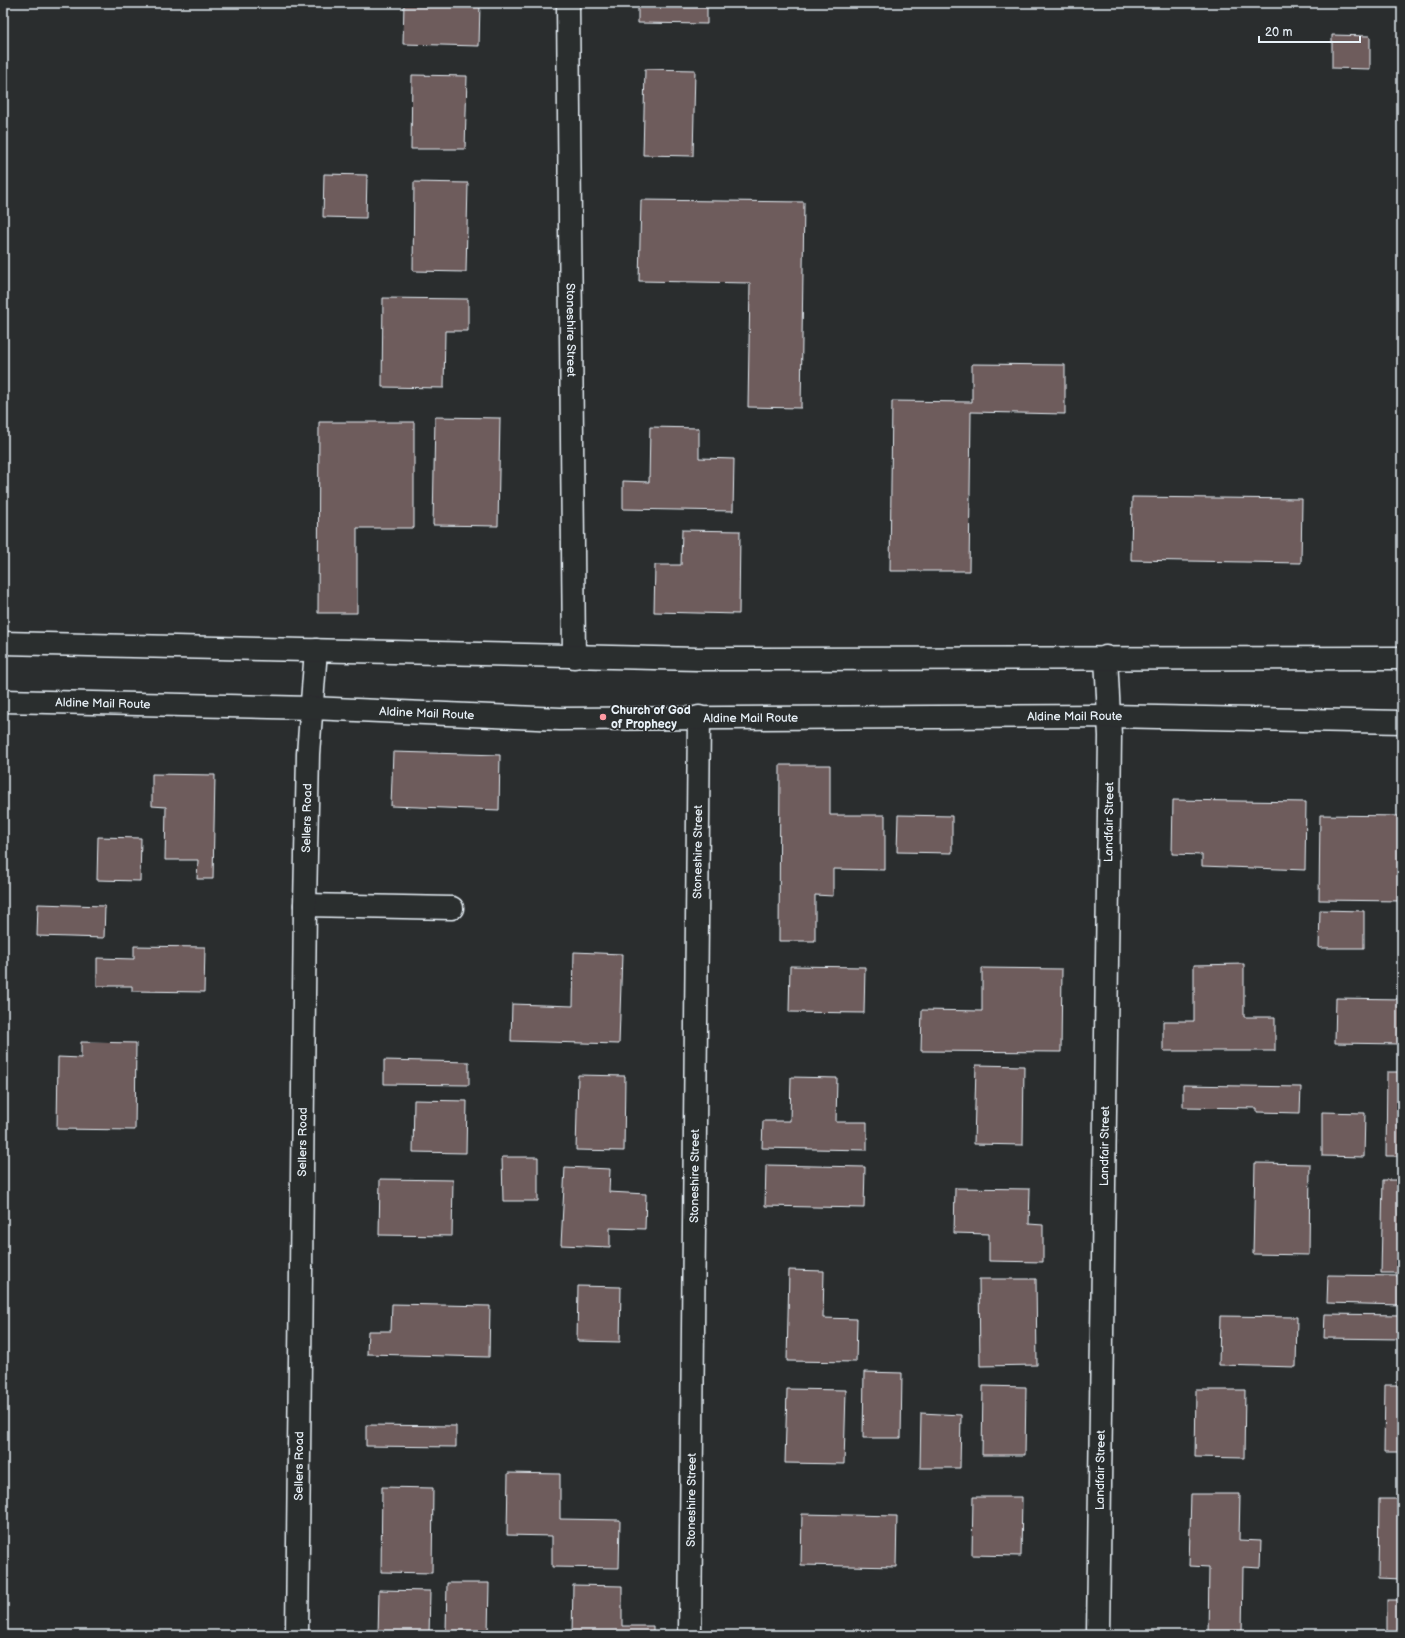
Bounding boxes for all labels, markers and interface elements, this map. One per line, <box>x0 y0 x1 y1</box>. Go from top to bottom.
scale bar <box>1259 18 1360 44</box>
text: 20 m <box>1265 25 1292 40</box>
street label: Stoneshire Street <box>563 283 578 377</box>
street label: Aldine Mail Route <box>55 695 151 712</box>
place label: Church of God of Prophecy <box>611 703 691 732</box>
street label: Aldine Mail Route <box>379 704 475 723</box>
street label: Aldine Mail Route <box>1027 709 1122 724</box>
street label: Aldine Mail Route <box>703 711 798 726</box>
marker: Church of God of Prophecy <box>598 712 608 722</box>
street label: Landfair Street <box>1101 782 1117 862</box>
street label: Sellers Road <box>299 783 315 853</box>
street label: Stoneshire Street <box>690 805 706 899</box>
street label: Landfair Street <box>1097 1106 1113 1186</box>
street label: Sellers Road <box>295 1107 311 1177</box>
street label: Stoneshire Street <box>687 1129 703 1223</box>
street label: Landfair Street <box>1093 1429 1109 1510</box>
street label: Sellers Road <box>291 1431 307 1501</box>
street label: Stoneshire Street <box>684 1453 700 1547</box>

